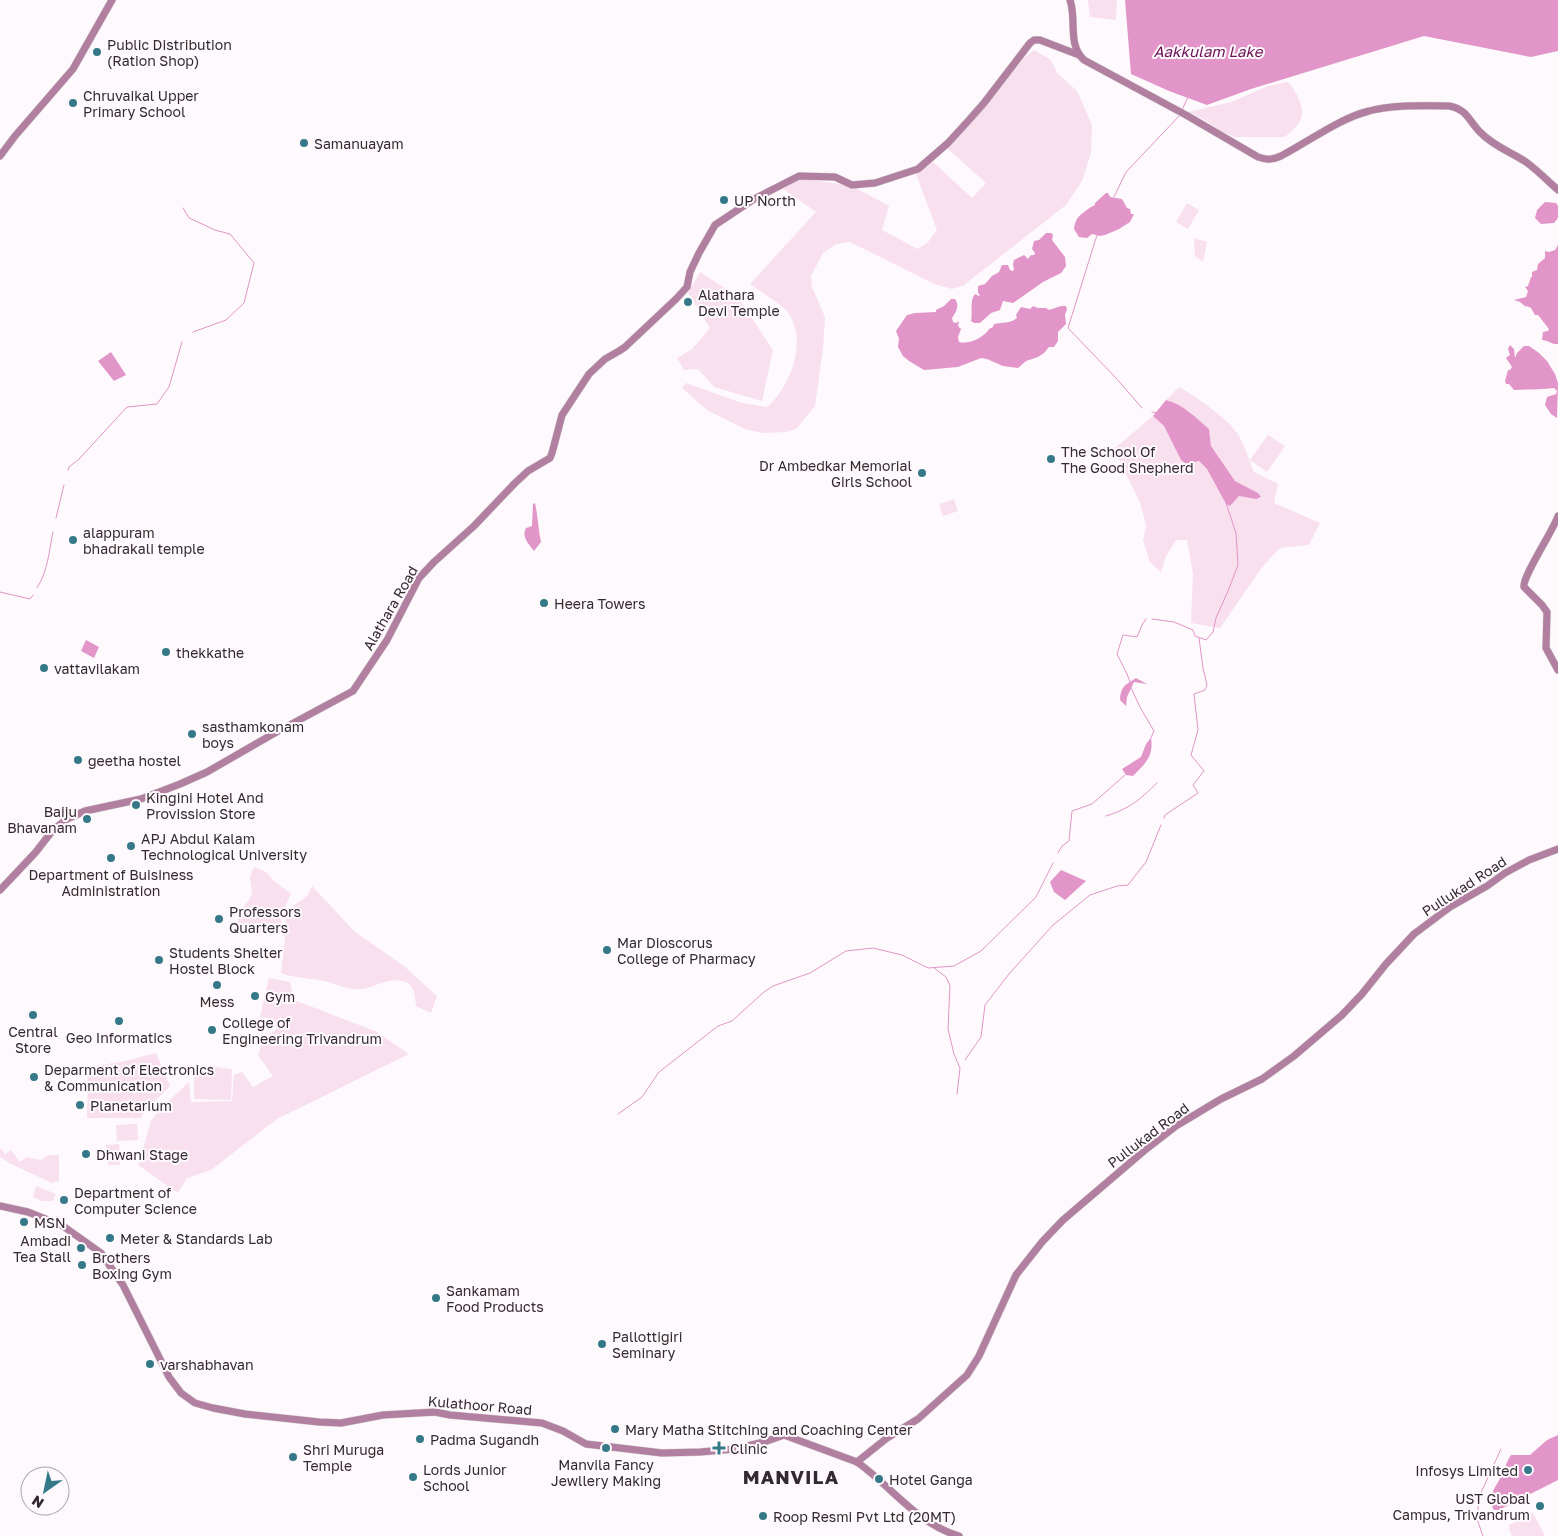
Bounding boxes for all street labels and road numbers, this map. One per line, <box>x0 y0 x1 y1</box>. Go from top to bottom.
street label: Alathara Road <box>359 563 421 653</box>
street label: Pullukad Road <box>1419 852 1509 920</box>
street label: Pullukad Road <box>1104 1099 1192 1171</box>
street label: Kulathoor Road <box>427 1392 533 1418</box>

